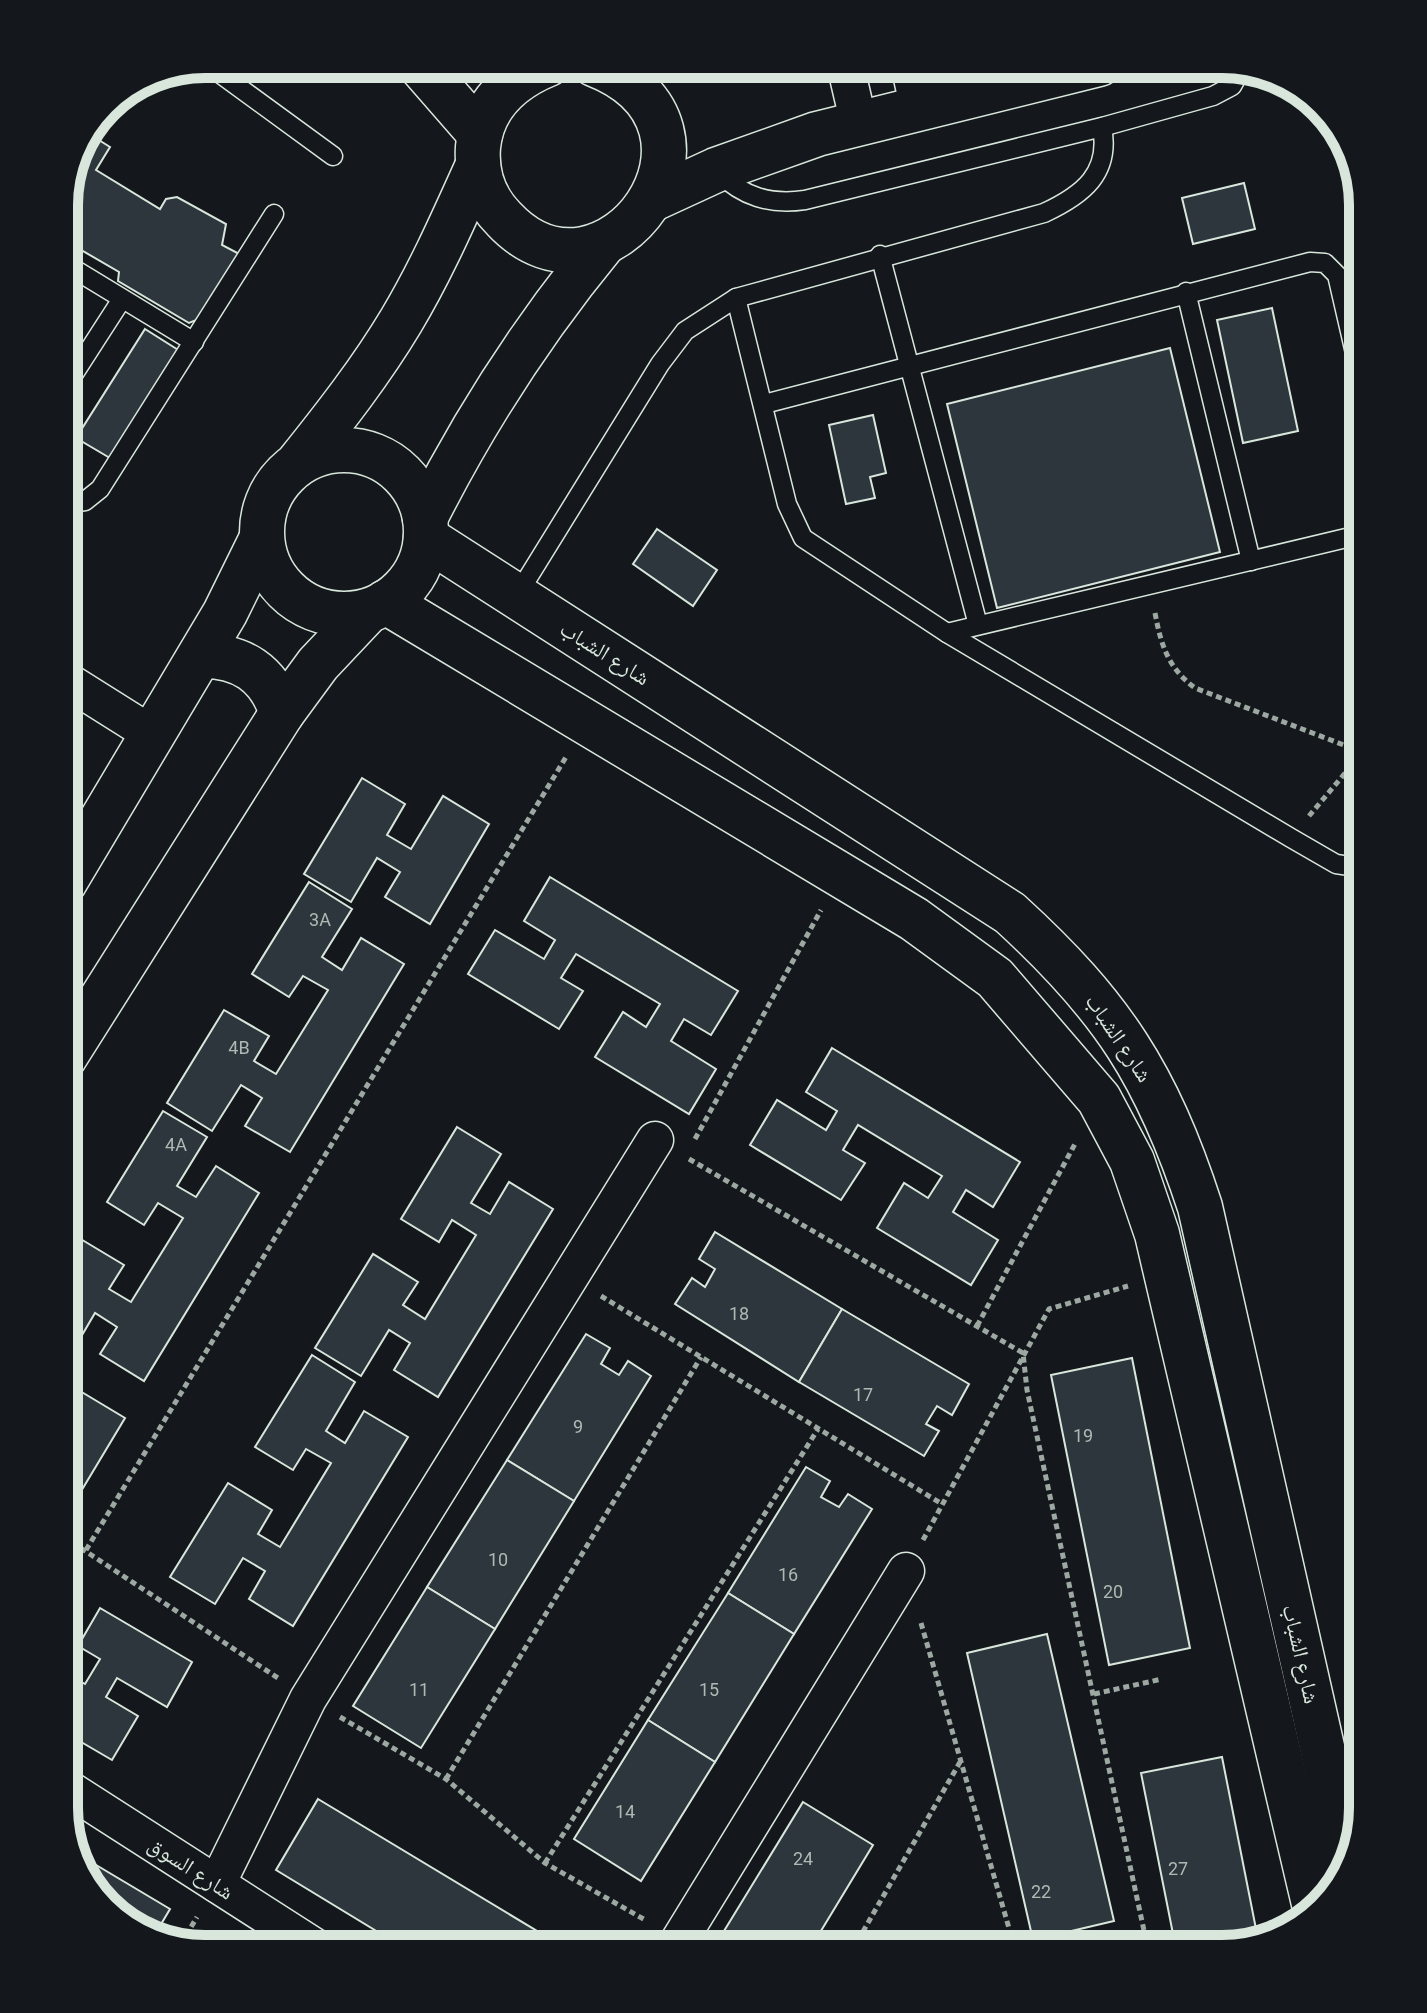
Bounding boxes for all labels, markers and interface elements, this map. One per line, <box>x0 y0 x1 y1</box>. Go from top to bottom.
street label: شارع الشباب <box>555 616 654 691</box>
house number: 3A <box>309 909 331 930</box>
street label: شارع الشباب <box>1080 989 1158 1087</box>
house number: 4B <box>228 1037 250 1058</box>
house number: 4A <box>165 1134 187 1155</box>
house number: 18 <box>729 1303 749 1324</box>
house number: 17 <box>853 1384 873 1405</box>
house number: 9 <box>573 1416 583 1437</box>
house number: 19 <box>1073 1425 1093 1446</box>
house number: 10 <box>488 1549 508 1570</box>
house number: 16 <box>778 1564 798 1585</box>
house number: 20 <box>1103 1581 1123 1602</box>
street label: شارع الشباب <box>1277 1602 1325 1706</box>
house number: 11 <box>409 1679 429 1700</box>
house number: 15 <box>699 1679 719 1700</box>
house number: 14 <box>615 1801 635 1822</box>
street label: شارع السوق <box>143 1831 238 1906</box>
house number: 24 <box>793 1848 813 1869</box>
house number: 27 <box>1168 1858 1188 1879</box>
house number: 22 <box>1031 1881 1051 1902</box>

